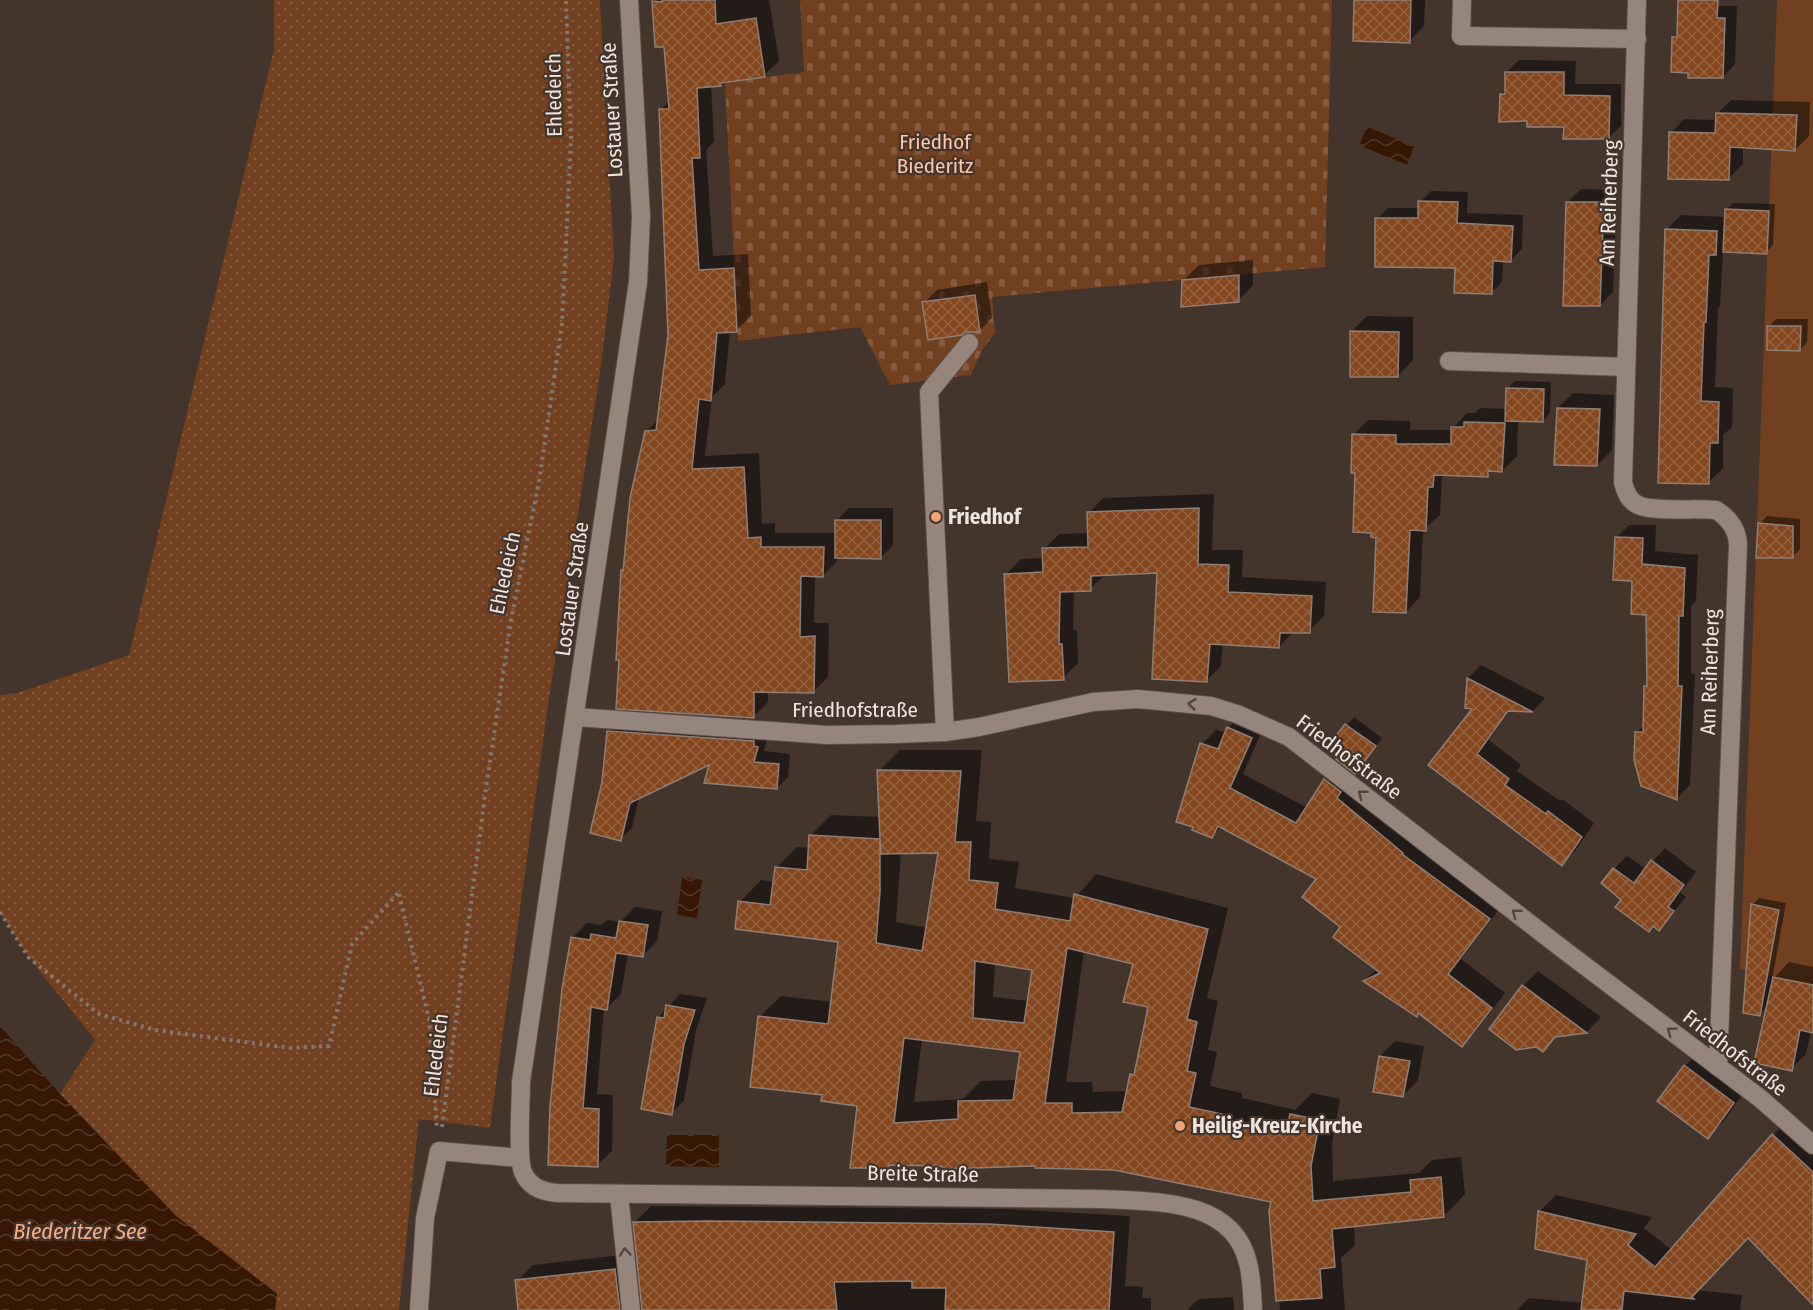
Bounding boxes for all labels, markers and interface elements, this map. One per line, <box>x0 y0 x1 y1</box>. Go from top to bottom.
street label: Lostauer Straße <box>595 42 629 178</box>
street label: Ehledeich <box>540 53 568 137</box>
park label: Friedhof Biederitz <box>897 129 973 179</box>
street label: Am Reiherberg <box>1594 139 1624 266</box>
place label: Friedhof <box>948 504 1023 530</box>
marker: Friedhof <box>929 510 943 524</box>
street label: Lostauer Straße <box>550 520 594 658</box>
street label: Ehledeich <box>484 529 526 617</box>
street label: Am Reiherberg <box>1695 608 1725 735</box>
street label: Friedhofstraße <box>792 697 918 723</box>
one-way arrow <box>1188 698 1197 711</box>
street label: Friedhofstraße <box>1291 709 1407 805</box>
one-way arrow <box>1357 790 1368 801</box>
one-way arrow <box>1512 909 1523 920</box>
street label: Friedhofstraße <box>1678 1004 1792 1102</box>
street label: Ehledeich <box>418 1012 454 1098</box>
one-way arrow <box>1667 1028 1678 1039</box>
place label: Heilig-Kreuz-Kirche <box>1192 1113 1363 1139</box>
marker: Heilig-Kreuz-Kirche <box>1173 1119 1187 1133</box>
street label: Breite Straße <box>867 1160 979 1188</box>
water label: Biederitzer See <box>13 1218 147 1245</box>
one-way arrow <box>619 1248 632 1257</box>

